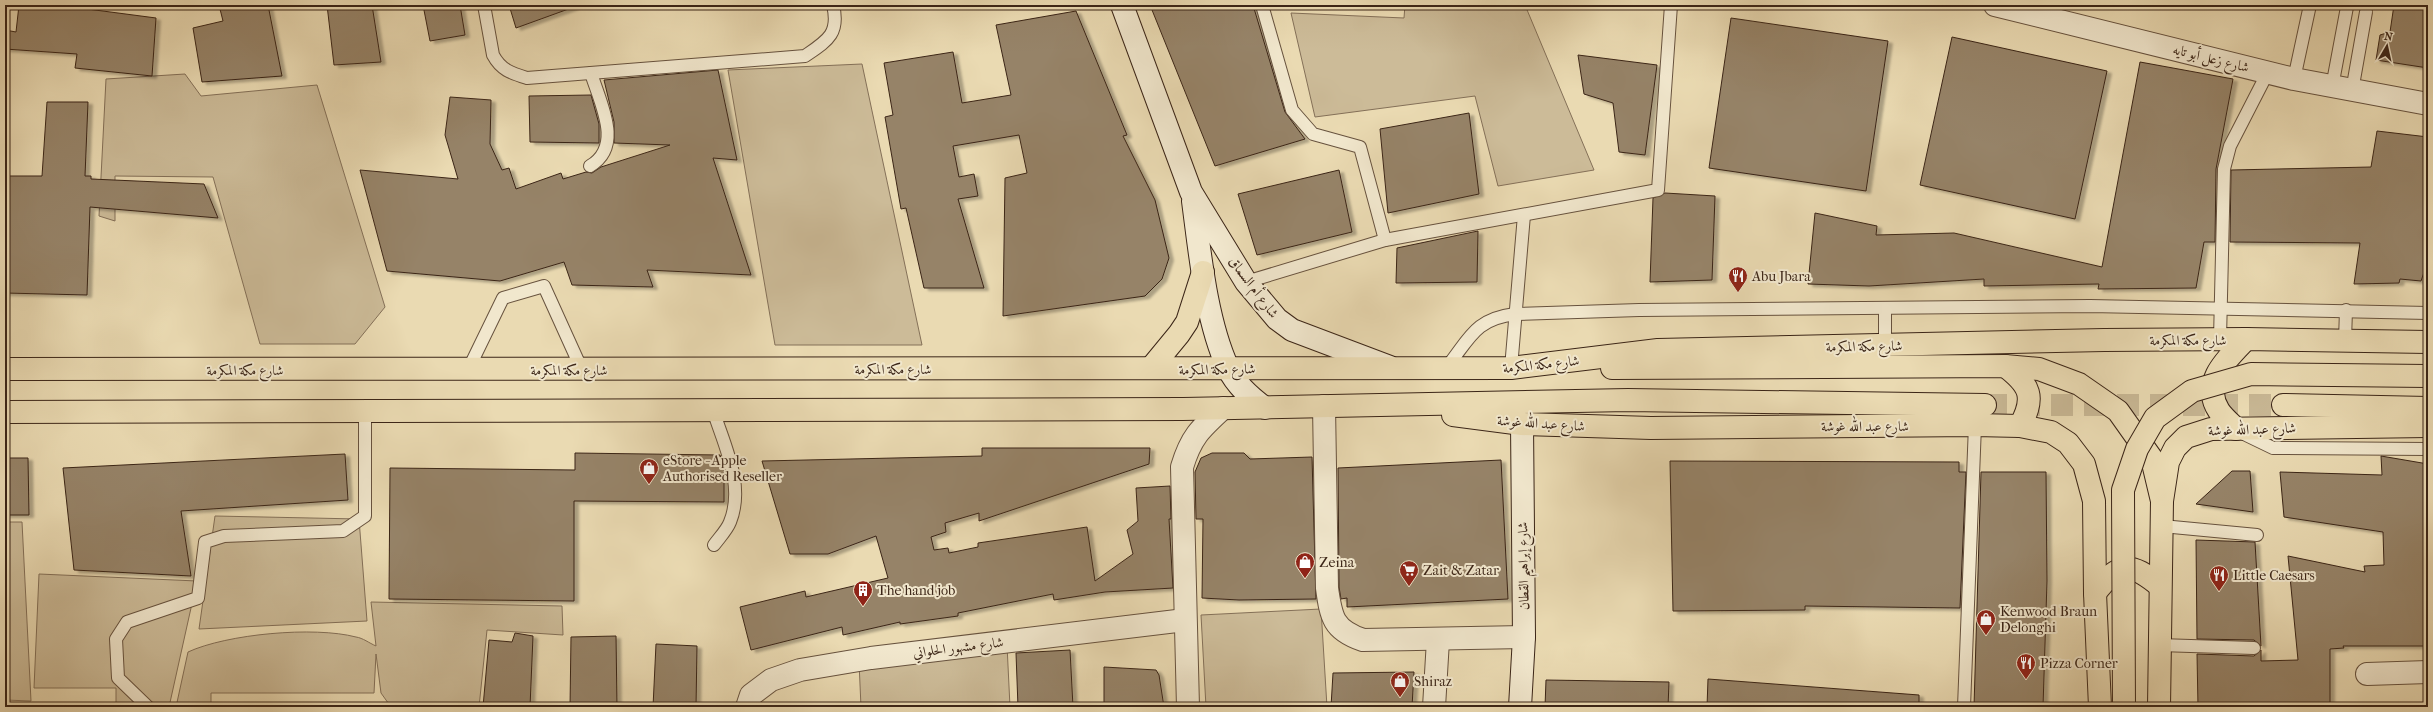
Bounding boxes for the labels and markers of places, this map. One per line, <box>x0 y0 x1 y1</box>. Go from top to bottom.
restaurant icon: Abu Jbara <box>1727 265 1749 293</box>
place label: Abu Jbara <box>1751 268 1811 285</box>
place label: eStore - Apple Authorised Reseller <box>662 452 782 485</box>
shop icon: eStore - Apple Authorised Reseller <box>638 457 660 485</box>
shop icon: Zeina <box>1294 551 1316 579</box>
place label: Zeina <box>1319 554 1355 571</box>
supermarket icon: Zait & Zatar <box>1398 559 1420 587</box>
place label: Zait & Zatar <box>1423 562 1499 579</box>
restaurant icon: Little Caesars <box>2208 564 2230 592</box>
place label: Little Caesars <box>2233 567 2315 584</box>
building icon: The hand job <box>852 579 874 607</box>
place label: The hand job <box>877 582 955 599</box>
place label: Kenwood Braun Delonghi <box>2000 603 2097 636</box>
shop icon: Kenwood Braun Delonghi <box>1975 608 1997 636</box>
restaurant icon: Pizza Corner <box>2015 652 2037 680</box>
place label: Pizza Corner <box>2040 655 2118 672</box>
shop icon: Shiraz <box>1389 670 1411 698</box>
place label: Shiraz <box>1414 673 1452 690</box>

